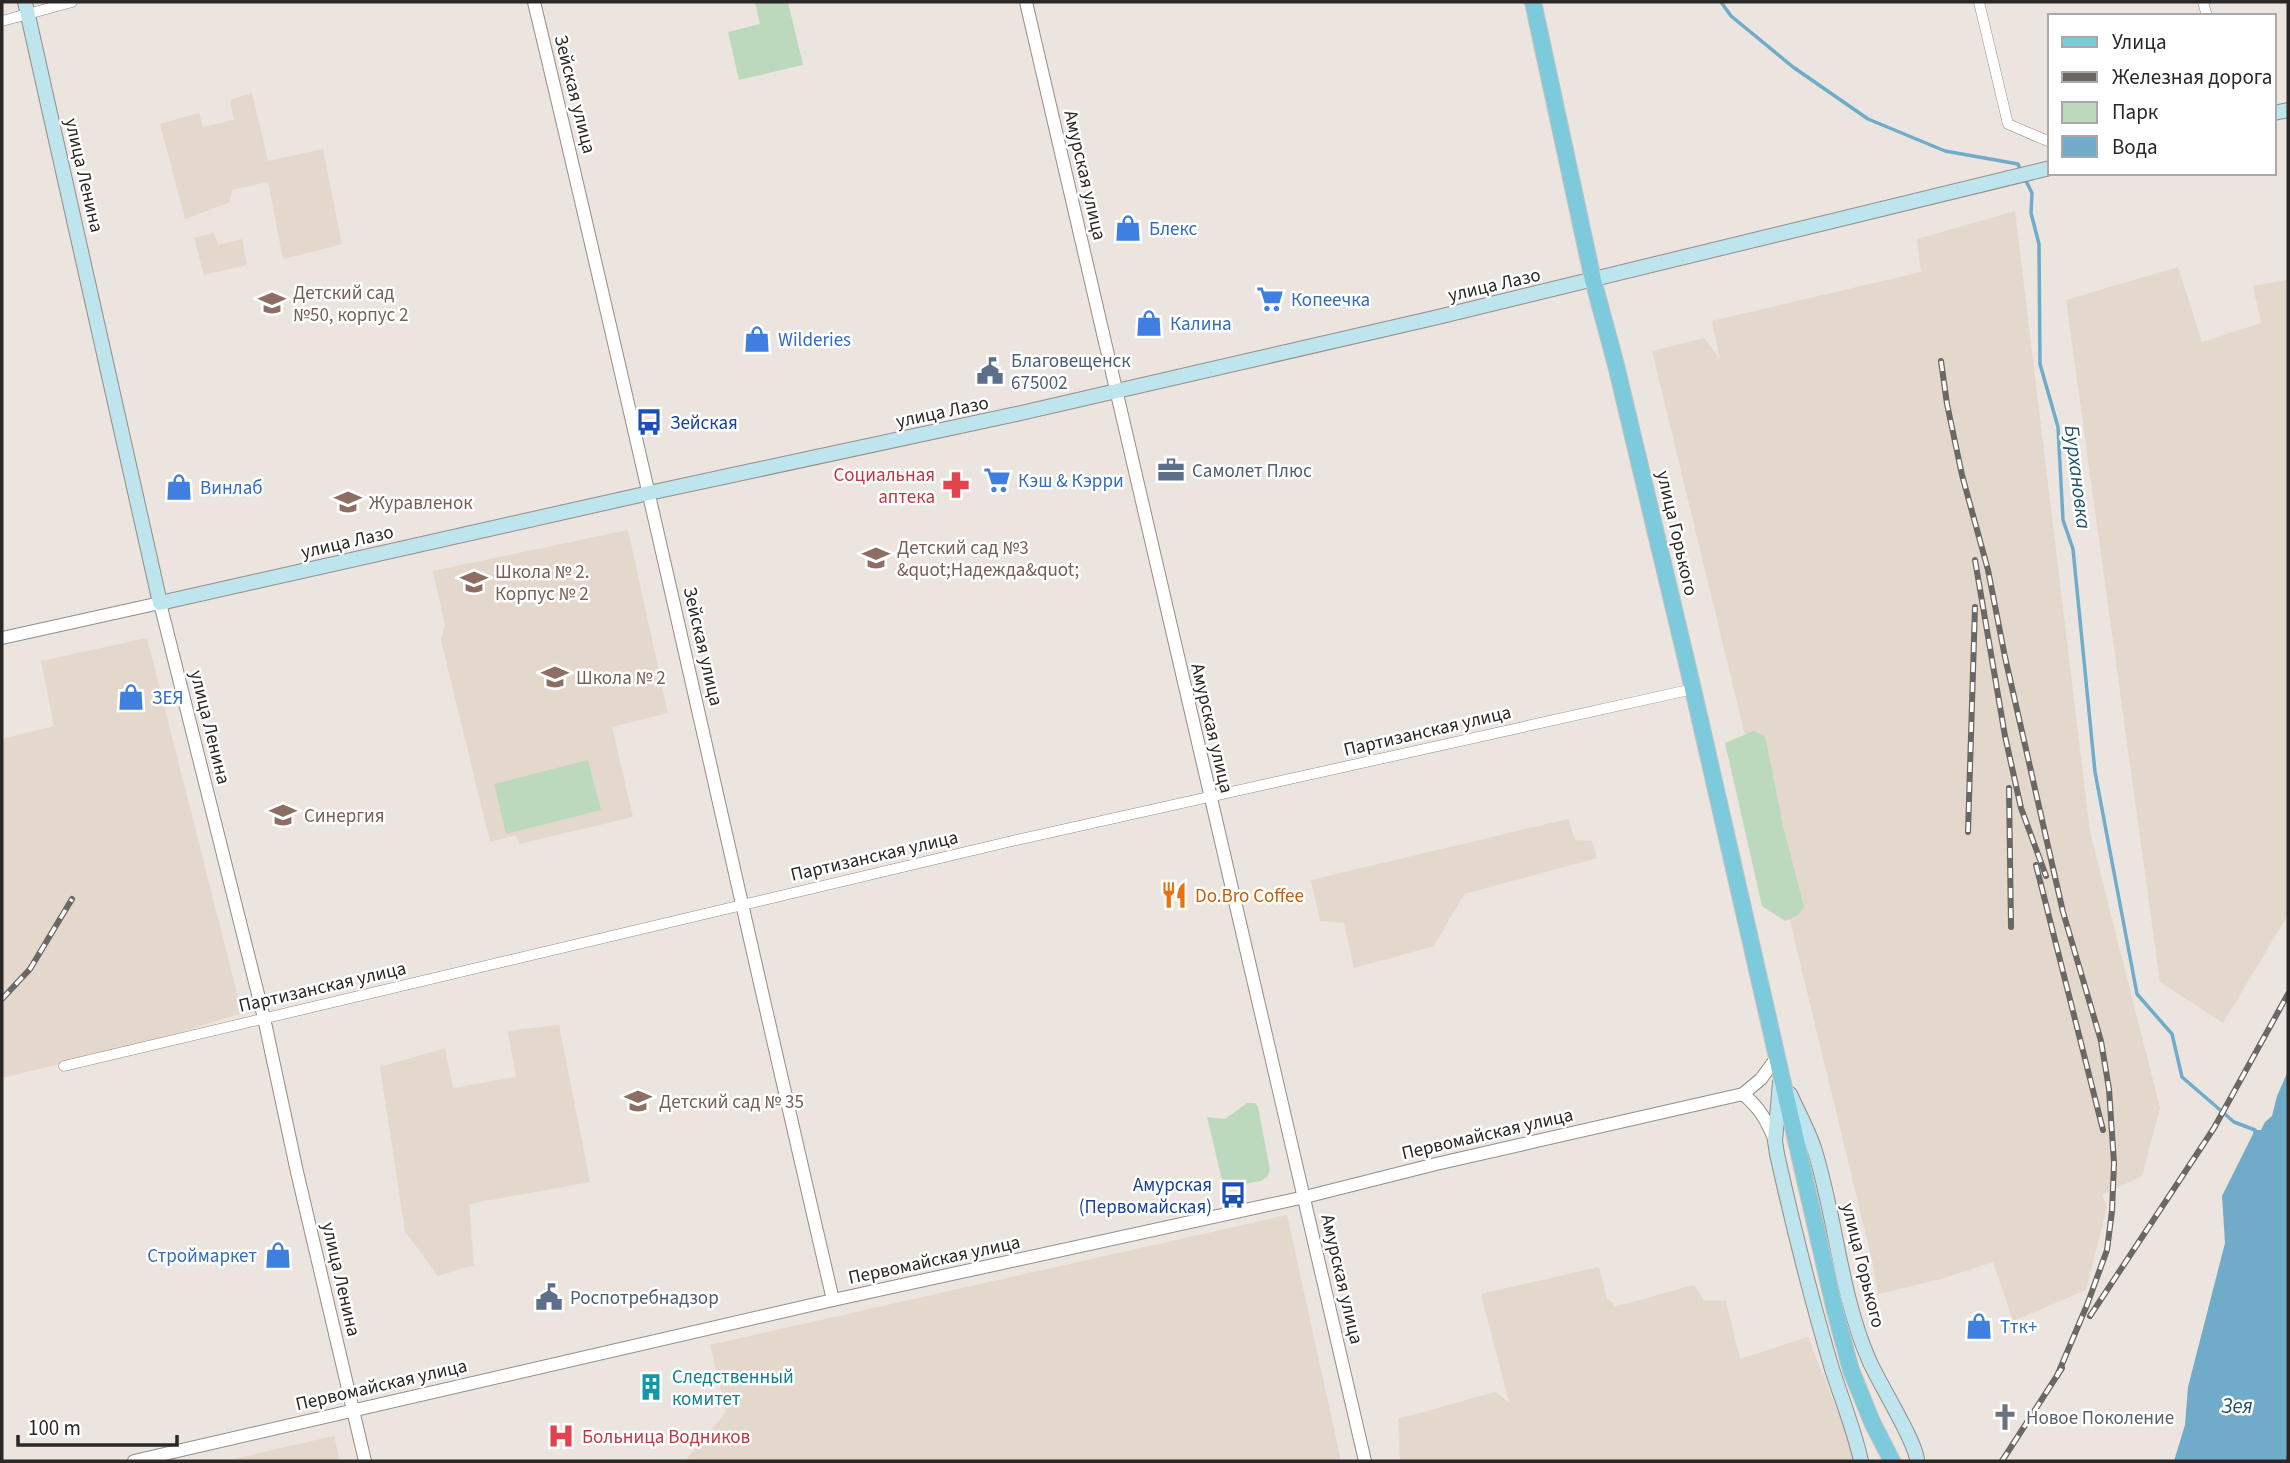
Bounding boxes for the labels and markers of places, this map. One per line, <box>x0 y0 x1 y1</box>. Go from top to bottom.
shop icon: Блекс <box>1113 213 1143 243</box>
place label: Блекс <box>1149 216 1198 243</box>
place label: Детский сад №50, корпус 2 <box>293 280 409 329</box>
supermarket icon: Копеечка <box>1255 284 1285 314</box>
place label: Копеечка <box>1291 287 1370 314</box>
school or university icon: Детский сад №50, корпус 2 <box>257 288 287 318</box>
shop icon: Калина <box>1134 308 1164 338</box>
place label: Калина <box>1170 311 1232 338</box>
shop icon: Wilderies <box>742 324 772 354</box>
place label: Wilderies <box>778 327 851 354</box>
place label: Благовещенск 675002 <box>1011 348 1131 397</box>
public building icon: Благовещенск 675002 <box>975 356 1005 386</box>
bus stop icon: Зейская <box>634 407 664 437</box>
place label: Зейская <box>670 410 738 437</box>
office icon: Самолет Плюс <box>1156 455 1186 485</box>
place label: Самолет Плюс <box>1192 458 1312 485</box>
place label: Социальная аптека <box>833 462 935 511</box>
supermarket icon: Кэш & Кэрри <box>982 465 1012 495</box>
place label: Кэш & Кэрри <box>1018 468 1124 495</box>
pharmacy icon: Социальная аптека <box>941 470 971 500</box>
shop icon: Винлаб <box>164 472 194 502</box>
place label: Винлаб <box>200 475 263 502</box>
school or university icon: Журавленок <box>333 487 363 517</box>
place label: Журавленок <box>369 490 473 517</box>
place label: Детский сад №3 &quot;Надежда&quot; <box>897 535 1079 584</box>
school or university icon: Детский сад №3 &quot;Надежда&quot; <box>861 543 891 573</box>
place label: Школа № 2. Корпус № 2 <box>495 559 589 608</box>
school or university icon: Школа № 2. Корпус № 2 <box>459 567 489 597</box>
school or university icon: Школа № 2 <box>540 662 570 692</box>
place label: Школа № 2 <box>576 665 666 692</box>
shop icon: ЗЕЯ <box>116 682 146 712</box>
place label: ЗЕЯ <box>152 685 184 712</box>
school or university icon: Синергия <box>268 800 298 830</box>
place label: Синергия <box>304 803 385 830</box>
restaurant icon: Do.Bro Coffee <box>1159 880 1189 910</box>
place label: Do.Bro Coffee <box>1195 883 1304 910</box>
school or university icon: Детский сад № 35 <box>623 1086 653 1116</box>
place label: Детский сад № 35 <box>659 1089 804 1116</box>
place label: Амурская (Первомайская) <box>1079 1172 1212 1221</box>
bus stop icon: Амурская (Первомайская) <box>1218 1180 1248 1210</box>
shop icon: Строймаркет <box>263 1240 293 1270</box>
place label: Строймаркет <box>147 1243 257 1270</box>
public building icon: Роспотребнадзор <box>534 1282 564 1312</box>
place label: Роспотребнадзор <box>570 1285 719 1312</box>
shop icon: Ттк+ <box>1964 1311 1994 1341</box>
place label: Ттк+ <box>2000 1314 2037 1341</box>
place label: Следственный комитет <box>672 1364 794 1413</box>
building icon: Следственный комитет <box>636 1372 666 1402</box>
church icon: Новое Поколение <box>1990 1402 2020 1432</box>
place label: Новое Поколение <box>2026 1405 2174 1432</box>
hospital icon: Больница Водников <box>546 1421 576 1451</box>
place label: Больница Водников <box>582 1424 750 1451</box>

